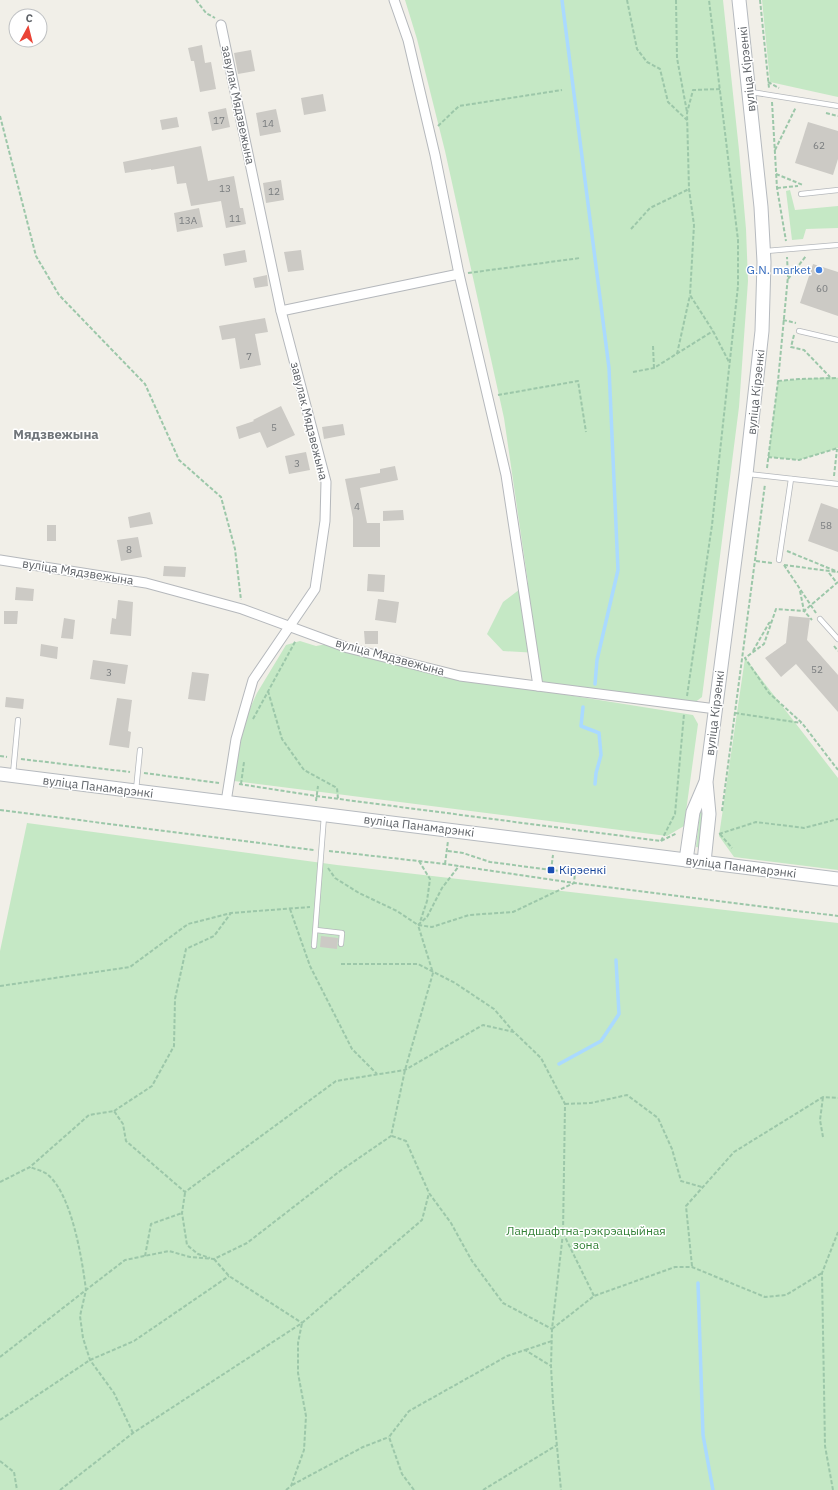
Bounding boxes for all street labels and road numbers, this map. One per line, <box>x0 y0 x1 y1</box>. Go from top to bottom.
street label: вуліца Кірэенкі <box>735 26 758 112</box>
street label: завулак Мядзвежына <box>219 44 259 166</box>
street label: вуліца Кірэенкі <box>744 349 767 435</box>
street label: завулак Мядзвежына <box>288 360 332 482</box>
street label: вуліца Мядзвежына <box>21 555 135 588</box>
street label: вуліца Мядзвежына <box>334 635 447 678</box>
street label: вуліца Кірэенкі <box>702 669 727 756</box>
street label: вуліца Панамарэнкі <box>42 772 154 801</box>
street label: вуліца Панамарэнкі <box>363 811 475 840</box>
street label: вуліца Панамарэнкі <box>685 852 797 881</box>

